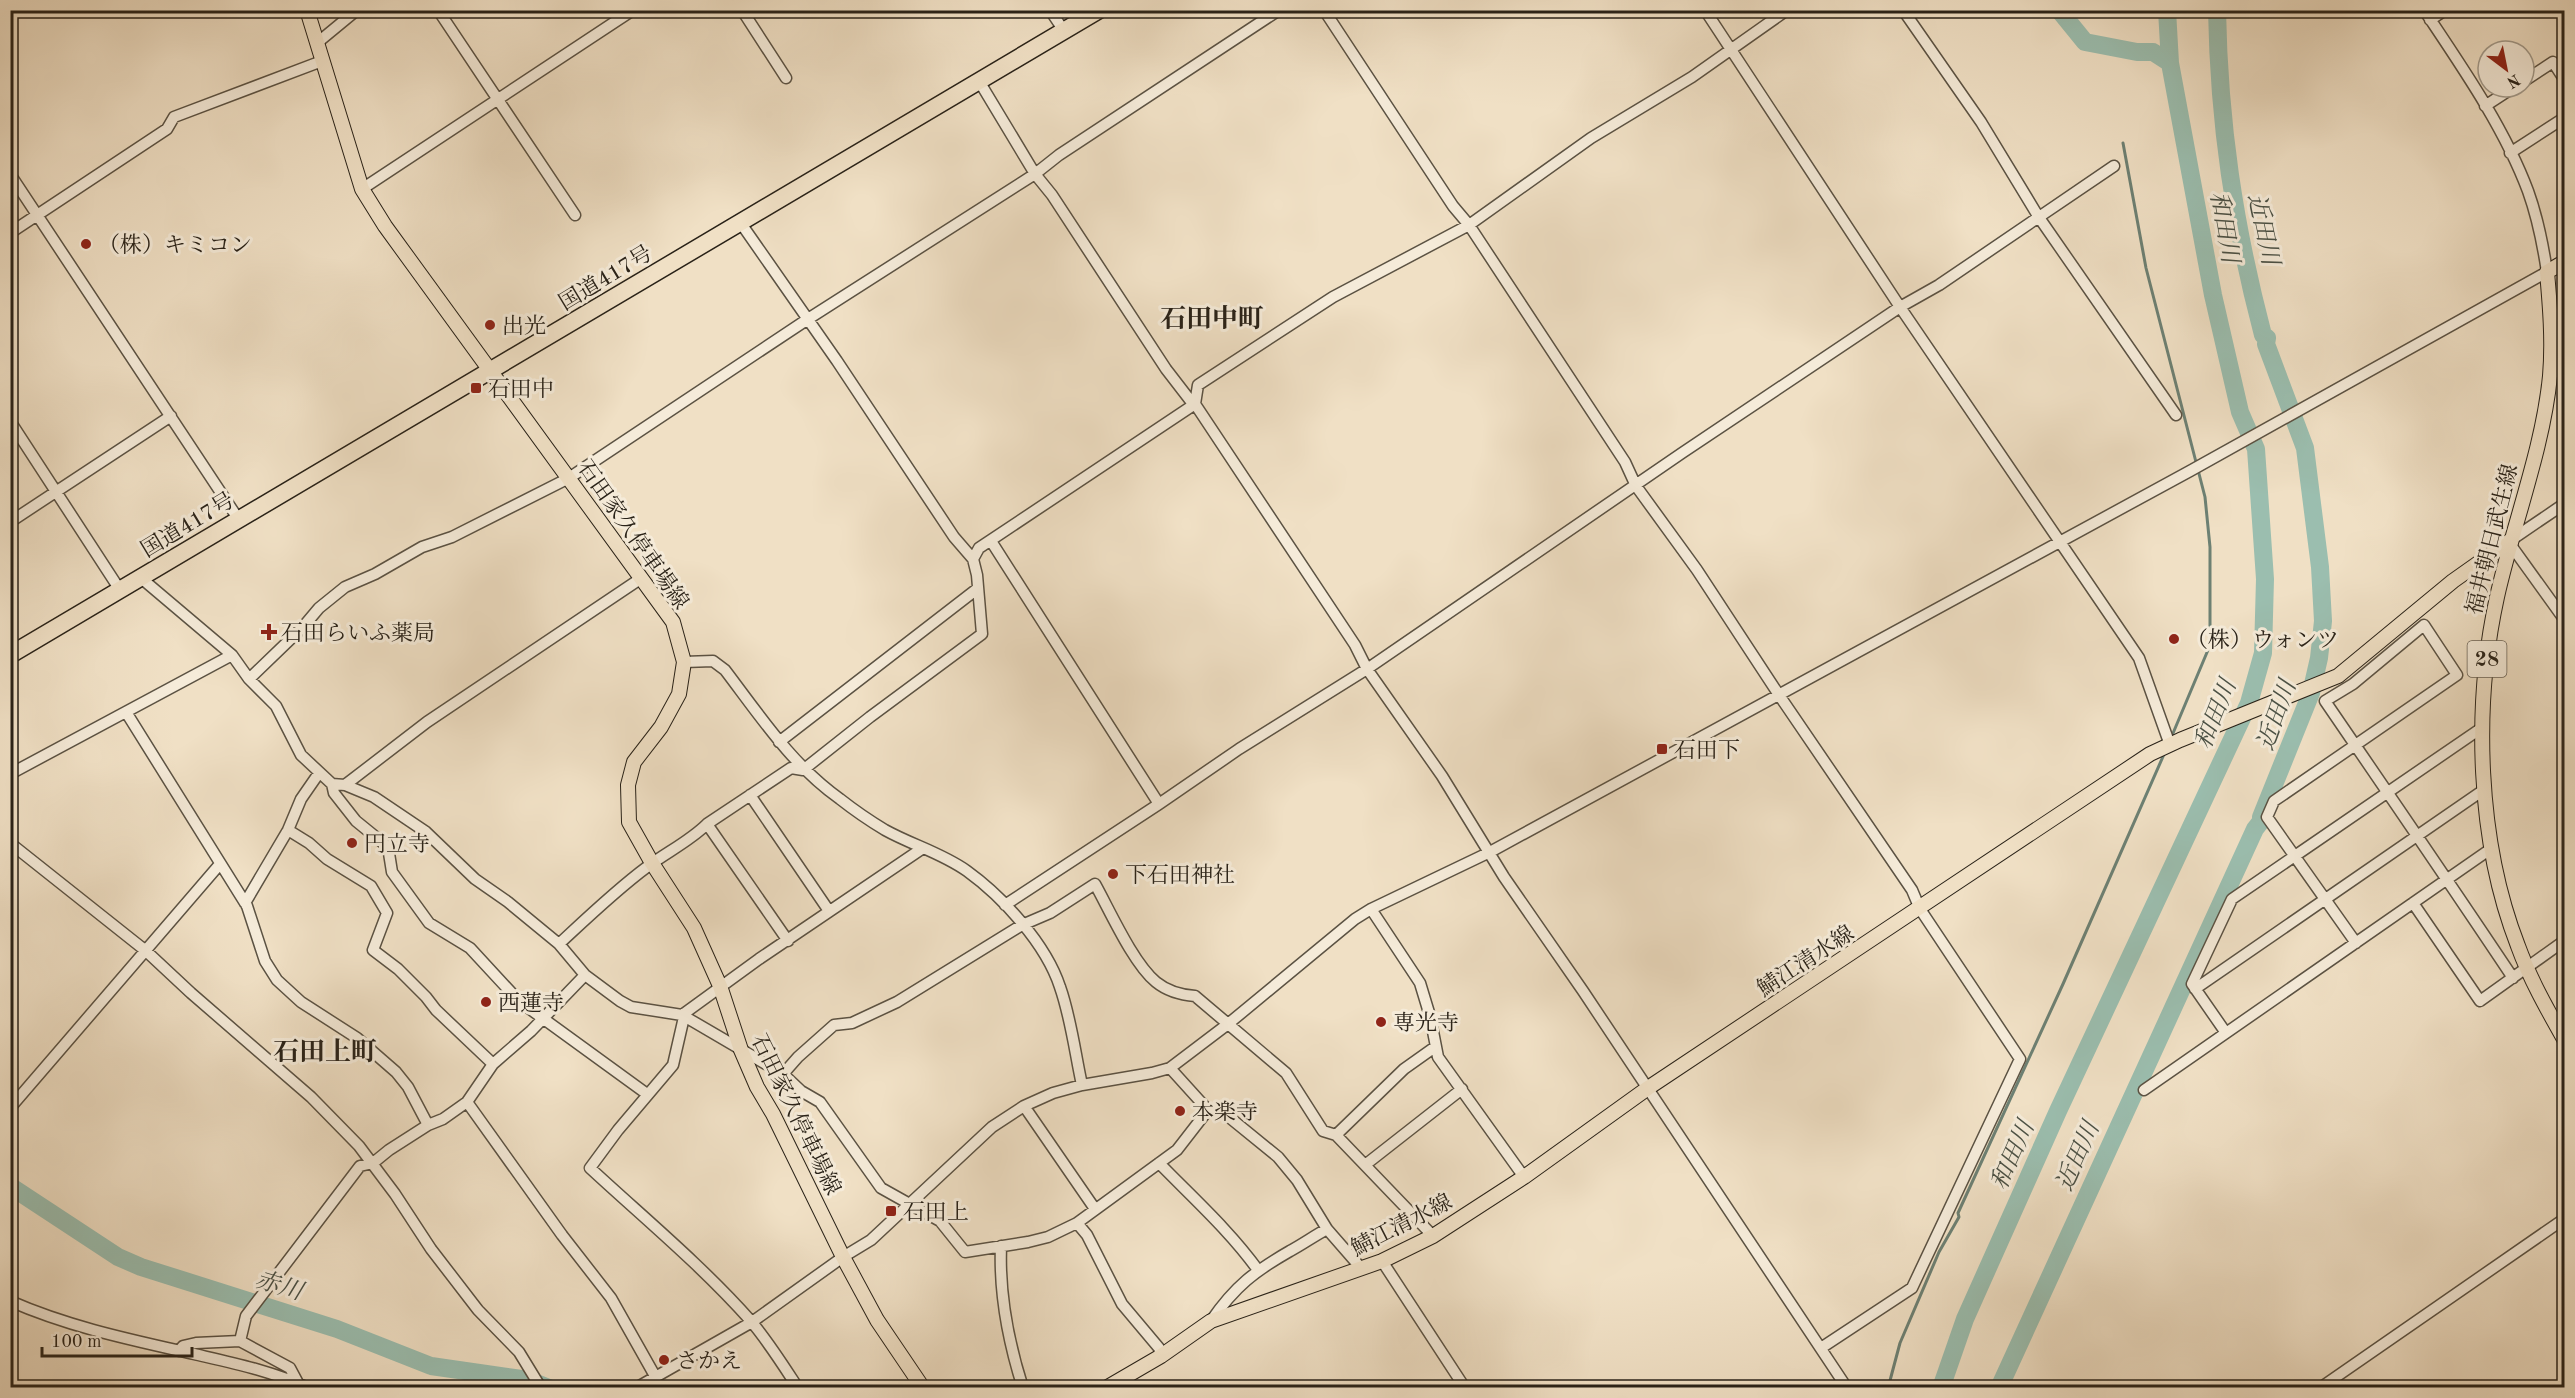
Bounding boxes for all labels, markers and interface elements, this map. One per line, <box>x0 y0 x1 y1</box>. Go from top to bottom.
north arrow <box>2476 39 2536 99</box>
text: N <box>2503 70 2522 90</box>
water label: 和田川 <box>2205 189 2245 268</box>
water label: 近田川 <box>2243 191 2285 270</box>
place label: （株）キミコン <box>98 233 252 257</box>
marker: （株）キミコン <box>79 237 93 251</box>
street label: 国道417号 <box>555 241 656 315</box>
district label: 石田中町 <box>1160 304 1264 333</box>
place label: 出光 <box>502 314 546 338</box>
marker: 出光 <box>483 318 497 332</box>
place label: 石田中 <box>488 377 554 401</box>
marker: 石田中 <box>469 381 483 395</box>
street label: 石田家久停車場線 <box>573 456 693 614</box>
street label: 福井朝日武生線 <box>2462 462 2522 617</box>
street label: 国道417号 <box>137 488 238 562</box>
place label: 石田らいふ薬局 <box>281 621 435 645</box>
marker: 石田らいふ薬局 <box>262 625 276 639</box>
place label: （株）ウォンツ <box>2186 628 2339 652</box>
marker: （株）ウォンツ <box>2167 632 2181 646</box>
road number: 28 <box>2468 641 2506 677</box>
water label: 和田川 <box>2189 673 2243 753</box>
water label: 近田川 <box>2251 674 2302 754</box>
place label: 石田下 <box>1674 738 1740 762</box>
marker: 石田下 <box>1655 742 1669 756</box>
place label: 円立寺 <box>364 832 430 856</box>
marker: 円立寺 <box>345 836 359 850</box>
place label: 下石田神社 <box>1125 863 1235 887</box>
marker: 下石田神社 <box>1106 867 1120 881</box>
street label: 鯖江清水線 <box>1753 921 1858 1001</box>
place label: 西蓮寺 <box>498 991 564 1015</box>
marker: 西蓮寺 <box>479 995 493 1009</box>
place label: 専光寺 <box>1393 1011 1459 1035</box>
marker: 専光寺 <box>1374 1015 1388 1029</box>
street label: 石田家久停車場線 <box>747 1030 845 1199</box>
district label: 石田上町 <box>273 1038 377 1066</box>
place label: 本楽寺 <box>1192 1100 1258 1124</box>
marker: 本楽寺 <box>1173 1104 1187 1118</box>
water label: 和田川 <box>1985 1114 2041 1194</box>
water label: 近田川 <box>2050 1115 2106 1195</box>
street label: 鯖江清水線 <box>1347 1189 1456 1261</box>
place label: 石田上 <box>903 1200 969 1224</box>
marker: 石田上 <box>884 1204 898 1218</box>
water label: 赤川 <box>252 1266 309 1306</box>
scale bar <box>42 1320 192 1358</box>
text: 100 m <box>51 1333 102 1351</box>
place label: さかえ <box>676 1350 742 1373</box>
marker: さかえ <box>657 1353 671 1367</box>

